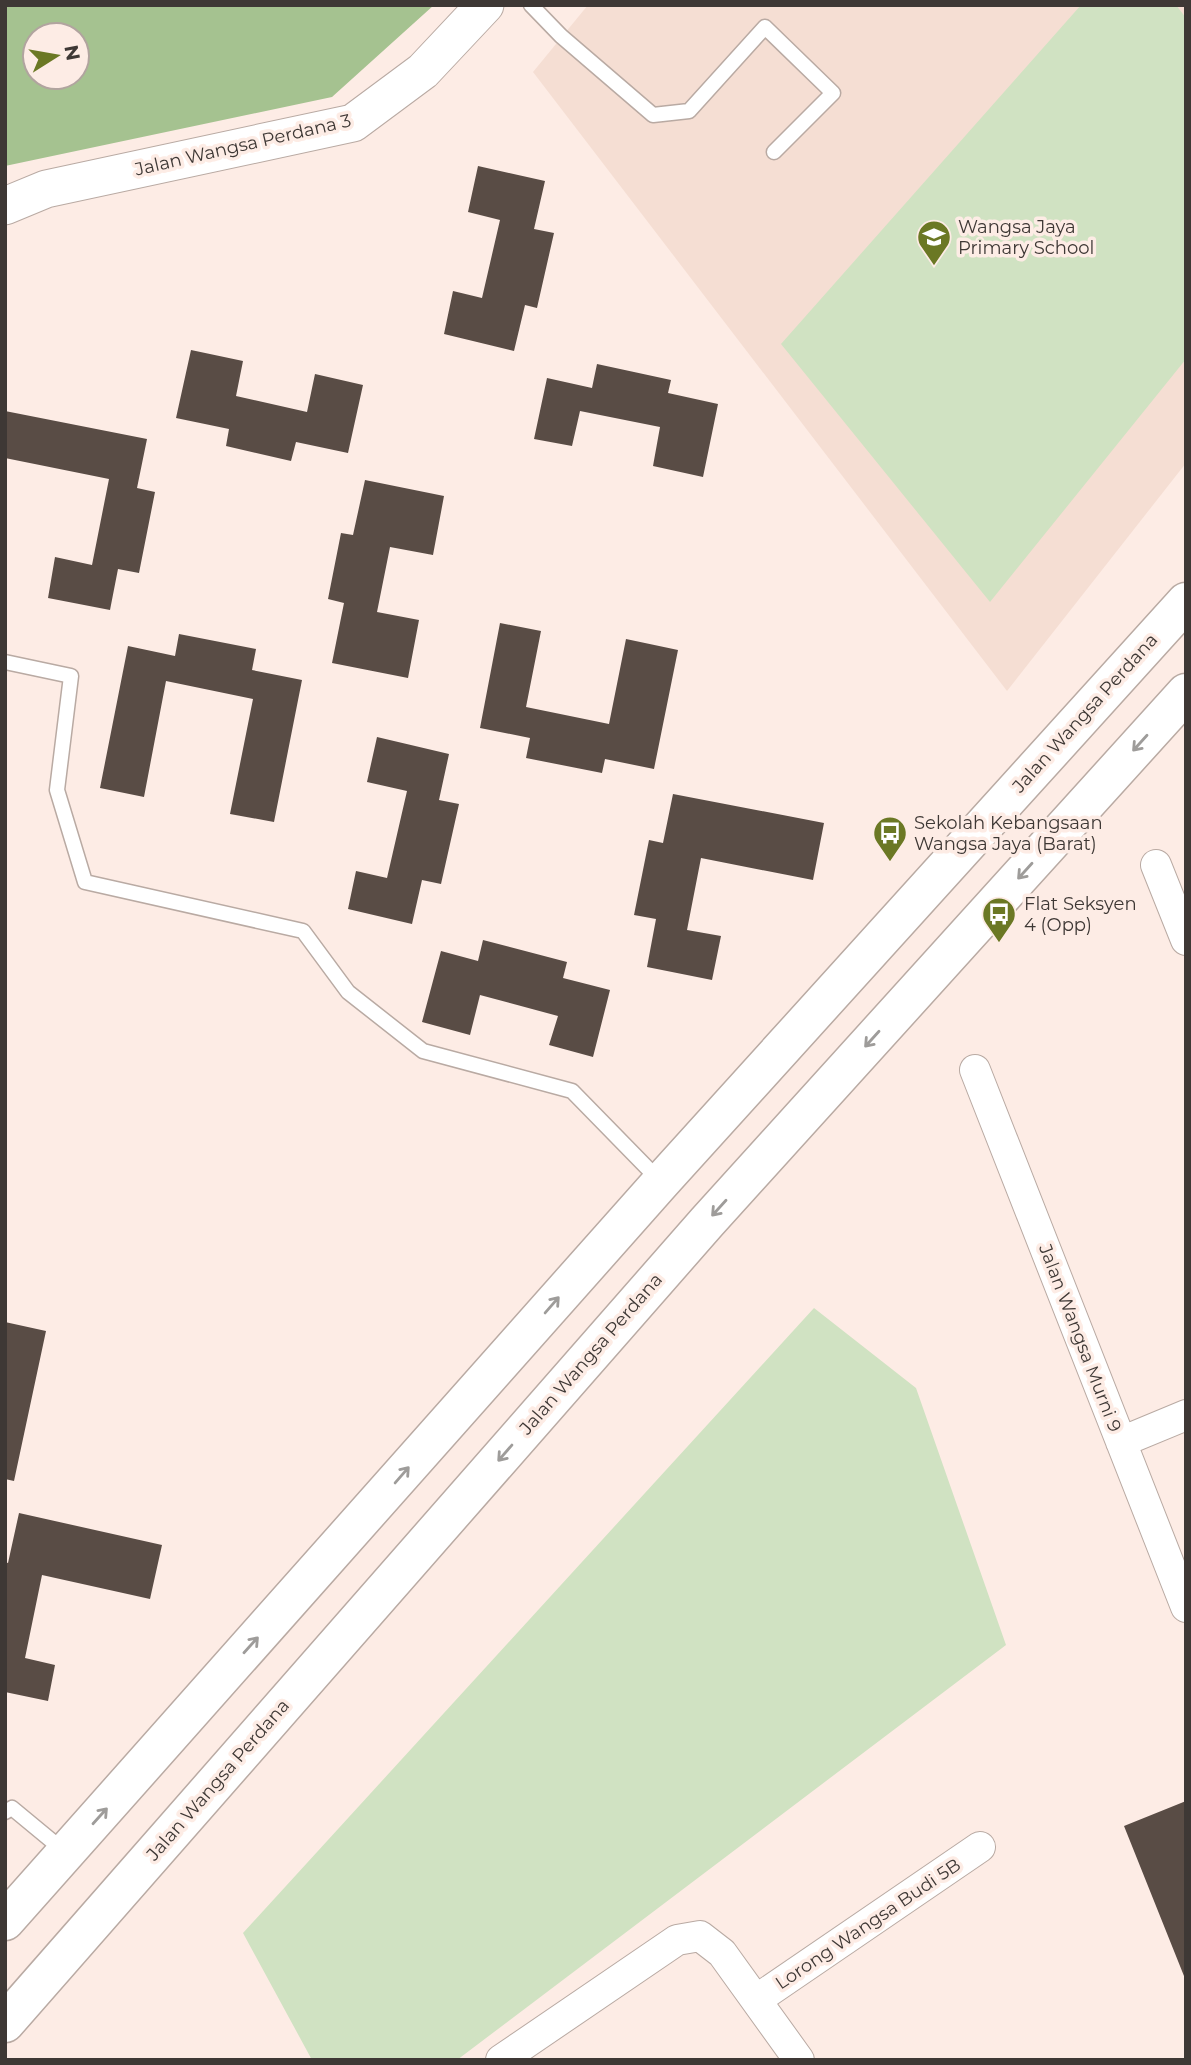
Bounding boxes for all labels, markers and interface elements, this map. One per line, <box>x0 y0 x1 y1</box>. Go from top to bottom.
north arrow <box>21 21 91 91</box>
text: N <box>59 43 85 63</box>
street label: Jalan Wangsa Perdana 3 <box>132 109 353 181</box>
place label: Wangsa Jaya Primary School <box>958 216 1094 259</box>
school or university icon: Wangsa Jaya Primary School <box>915 218 953 267</box>
street label: Jalan Wangsa Perdana <box>1007 629 1162 798</box>
one-way arrow <box>1132 734 1148 752</box>
place label: Sekolah Kebangsaan Wangsa Jaya (Barat) <box>914 812 1103 855</box>
bus stop icon: Sekolah Kebangsaan Wangsa Jaya (Barat) <box>871 814 909 863</box>
one-way arrow <box>1016 862 1033 879</box>
place label: Flat Seksyen 4 (Opp) <box>1024 893 1137 936</box>
bus stop icon: Flat Seksyen 4 (Opp) <box>980 895 1018 944</box>
one-way arrow <box>864 1030 880 1048</box>
one-way arrow <box>711 1199 727 1217</box>
street label: Jalan Wangsa Murni 9 <box>1034 1240 1126 1435</box>
street label: Jalan Wangsa Perdana <box>514 1269 667 1440</box>
one-way arrow <box>544 1297 561 1314</box>
one-way arrow <box>497 1443 513 1461</box>
one-way arrow <box>394 1466 410 1484</box>
one-way arrow <box>243 1637 259 1655</box>
street label: Jalan Wangsa Perdana <box>141 1695 294 1866</box>
one-way arrow <box>92 1807 108 1825</box>
street label: Lorong Wangsa Budi 5B <box>771 1854 965 1994</box>

